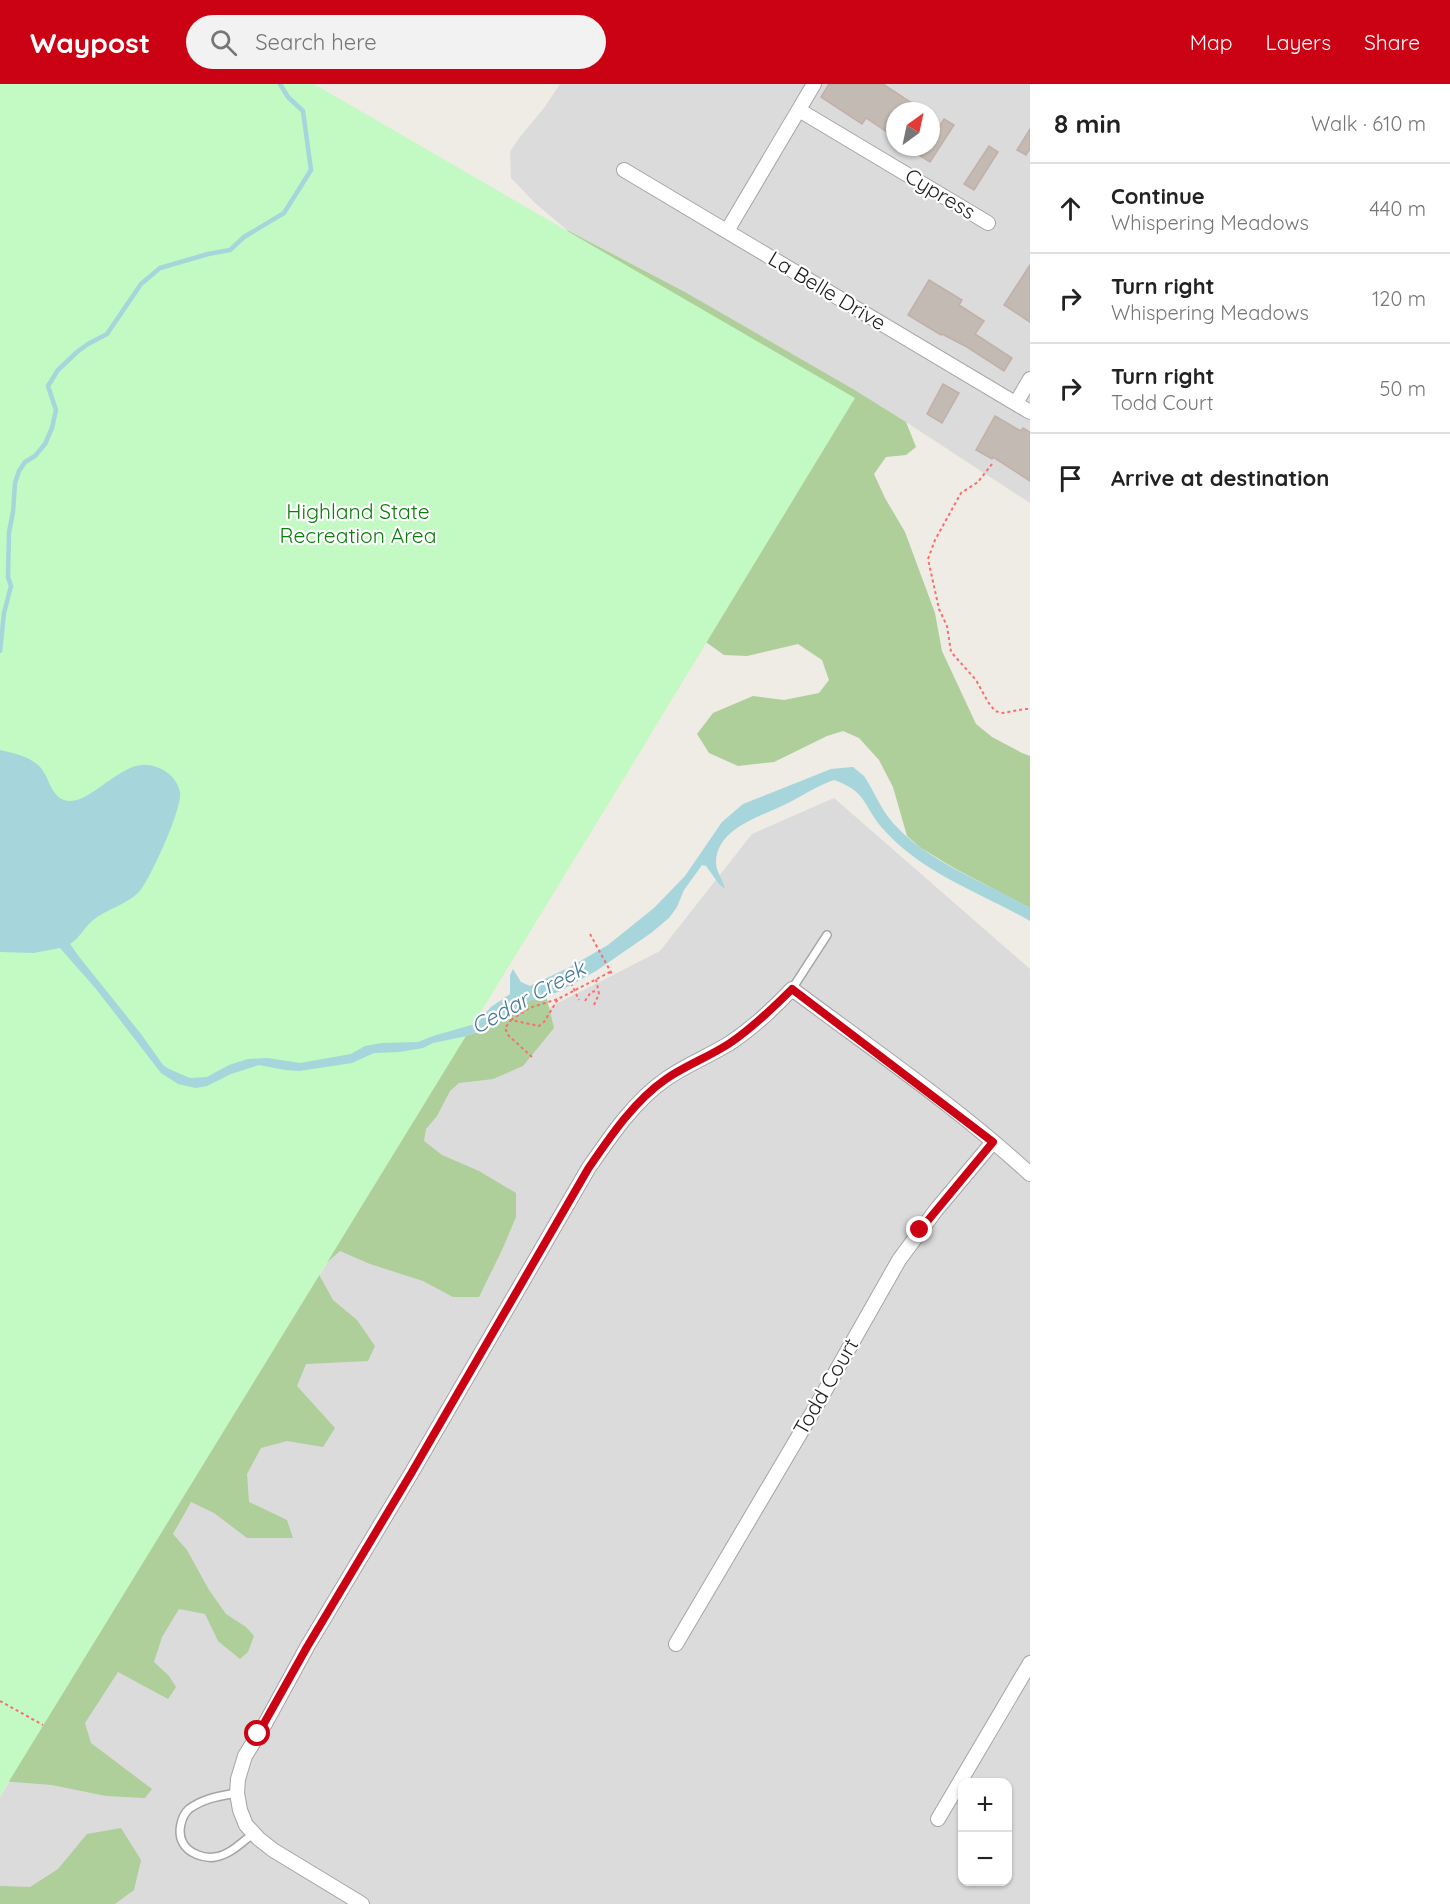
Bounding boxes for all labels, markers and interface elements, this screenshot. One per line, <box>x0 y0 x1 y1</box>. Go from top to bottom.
search box <box>186 15 606 69</box>
text: Waypost <box>30 25 150 60</box>
icon: search <box>207 26 240 59</box>
text: Search here <box>255 28 377 56</box>
text: Map <box>1190 29 1233 55</box>
text: Layers <box>1266 29 1331 55</box>
text: Share <box>1364 29 1420 55</box>
north arrow <box>886 102 940 156</box>
text: 8 min <box>1054 107 1121 140</box>
text: Walk · 610 m <box>1311 111 1426 136</box>
street label: Cypress <box>901 162 980 224</box>
text: Continue <box>1111 182 1205 210</box>
icon: ahead <box>1054 192 1087 225</box>
text: 440 m <box>1369 196 1426 221</box>
text: Whispering Meadows <box>1111 210 1309 235</box>
street label: La Belle Drive <box>764 245 891 335</box>
text: Turn right <box>1111 272 1215 300</box>
icon: right <box>1054 282 1087 315</box>
text: 120 m <box>1372 286 1426 311</box>
text: Whispering Meadows <box>1111 300 1309 325</box>
text: Turn right <box>1111 362 1215 390</box>
icon: right <box>1054 372 1087 405</box>
text: 50 m <box>1380 376 1426 401</box>
text: Todd Court <box>1111 390 1213 415</box>
icon: arrive <box>1054 462 1087 495</box>
text: Arrive at destination <box>1111 464 1329 492</box>
park label: Highland State Recreation Area <box>279 498 437 548</box>
water label: Cedar Creek <box>466 953 592 1040</box>
route end <box>906 1216 932 1242</box>
street label: Todd Court <box>787 1333 863 1440</box>
route start <box>244 1720 270 1746</box>
map controls <box>958 1778 1012 1886</box>
button: + <box>958 1778 1012 1832</box>
button: − <box>958 1832 1012 1886</box>

